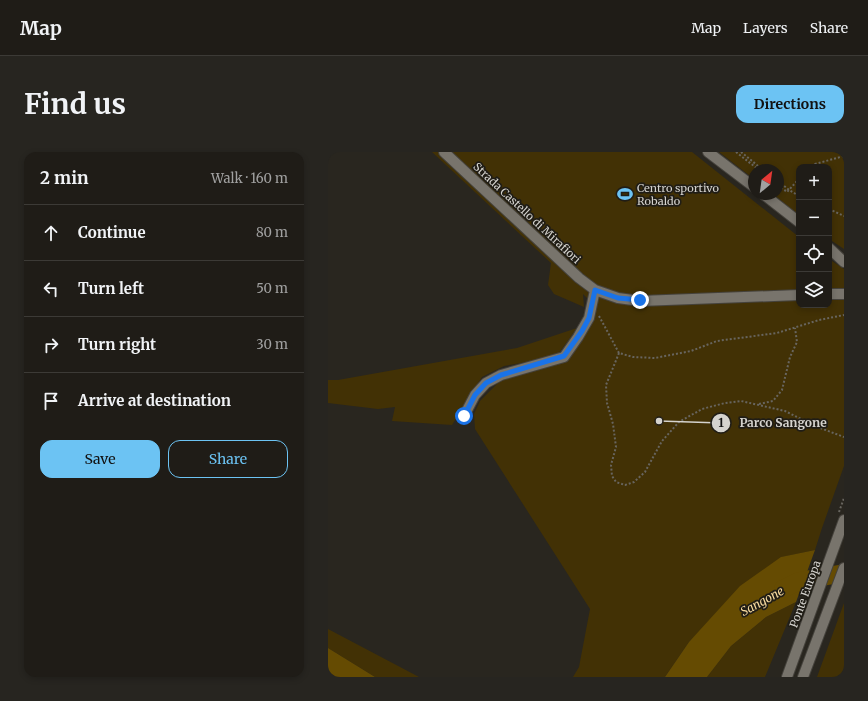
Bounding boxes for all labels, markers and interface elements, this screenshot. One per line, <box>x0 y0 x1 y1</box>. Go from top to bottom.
text: Map <box>20 16 62 40</box>
text: Map <box>691 19 721 37</box>
text: Layers <box>743 19 788 37</box>
text: Share <box>810 19 848 37</box>
button: Directions <box>736 85 844 123</box>
text: Find us <box>24 86 126 122</box>
street label: Strada Castello di Mirafiori <box>470 160 584 267</box>
north arrow <box>748 164 784 200</box>
map controls <box>796 164 832 308</box>
button: + <box>796 164 832 200</box>
text: 2 min <box>40 167 88 189</box>
text: Walk · 160 m <box>211 170 288 187</box>
place label: Centro sportivo Robaldo <box>637 181 720 208</box>
sports icon: Centro sportivo Robaldo <box>616 185 634 203</box>
button: − <box>796 200 832 236</box>
icon: ahead <box>40 222 62 244</box>
text: Continue <box>78 223 146 242</box>
text: 80 m <box>256 224 288 241</box>
button: locate <box>796 236 832 272</box>
button: layers <box>796 272 832 308</box>
icon: left <box>40 278 62 300</box>
text: Turn left <box>78 279 144 298</box>
text: 50 m <box>256 280 288 297</box>
route end <box>631 291 649 309</box>
icon: right <box>40 334 62 356</box>
text: Turn right <box>78 335 156 354</box>
text: 30 m <box>256 336 288 353</box>
icon: arrive <box>40 390 62 412</box>
text: Arrive at destination <box>78 391 231 410</box>
route start <box>455 407 473 425</box>
callout: Parco Sangone <box>711 411 835 435</box>
text: 1 <box>718 415 724 430</box>
text: Parco Sangone <box>739 415 827 430</box>
button: Save <box>40 440 160 478</box>
button: Share <box>168 440 288 478</box>
street label: Ponte Europa <box>786 558 824 629</box>
water label: Sangone <box>738 583 786 619</box>

